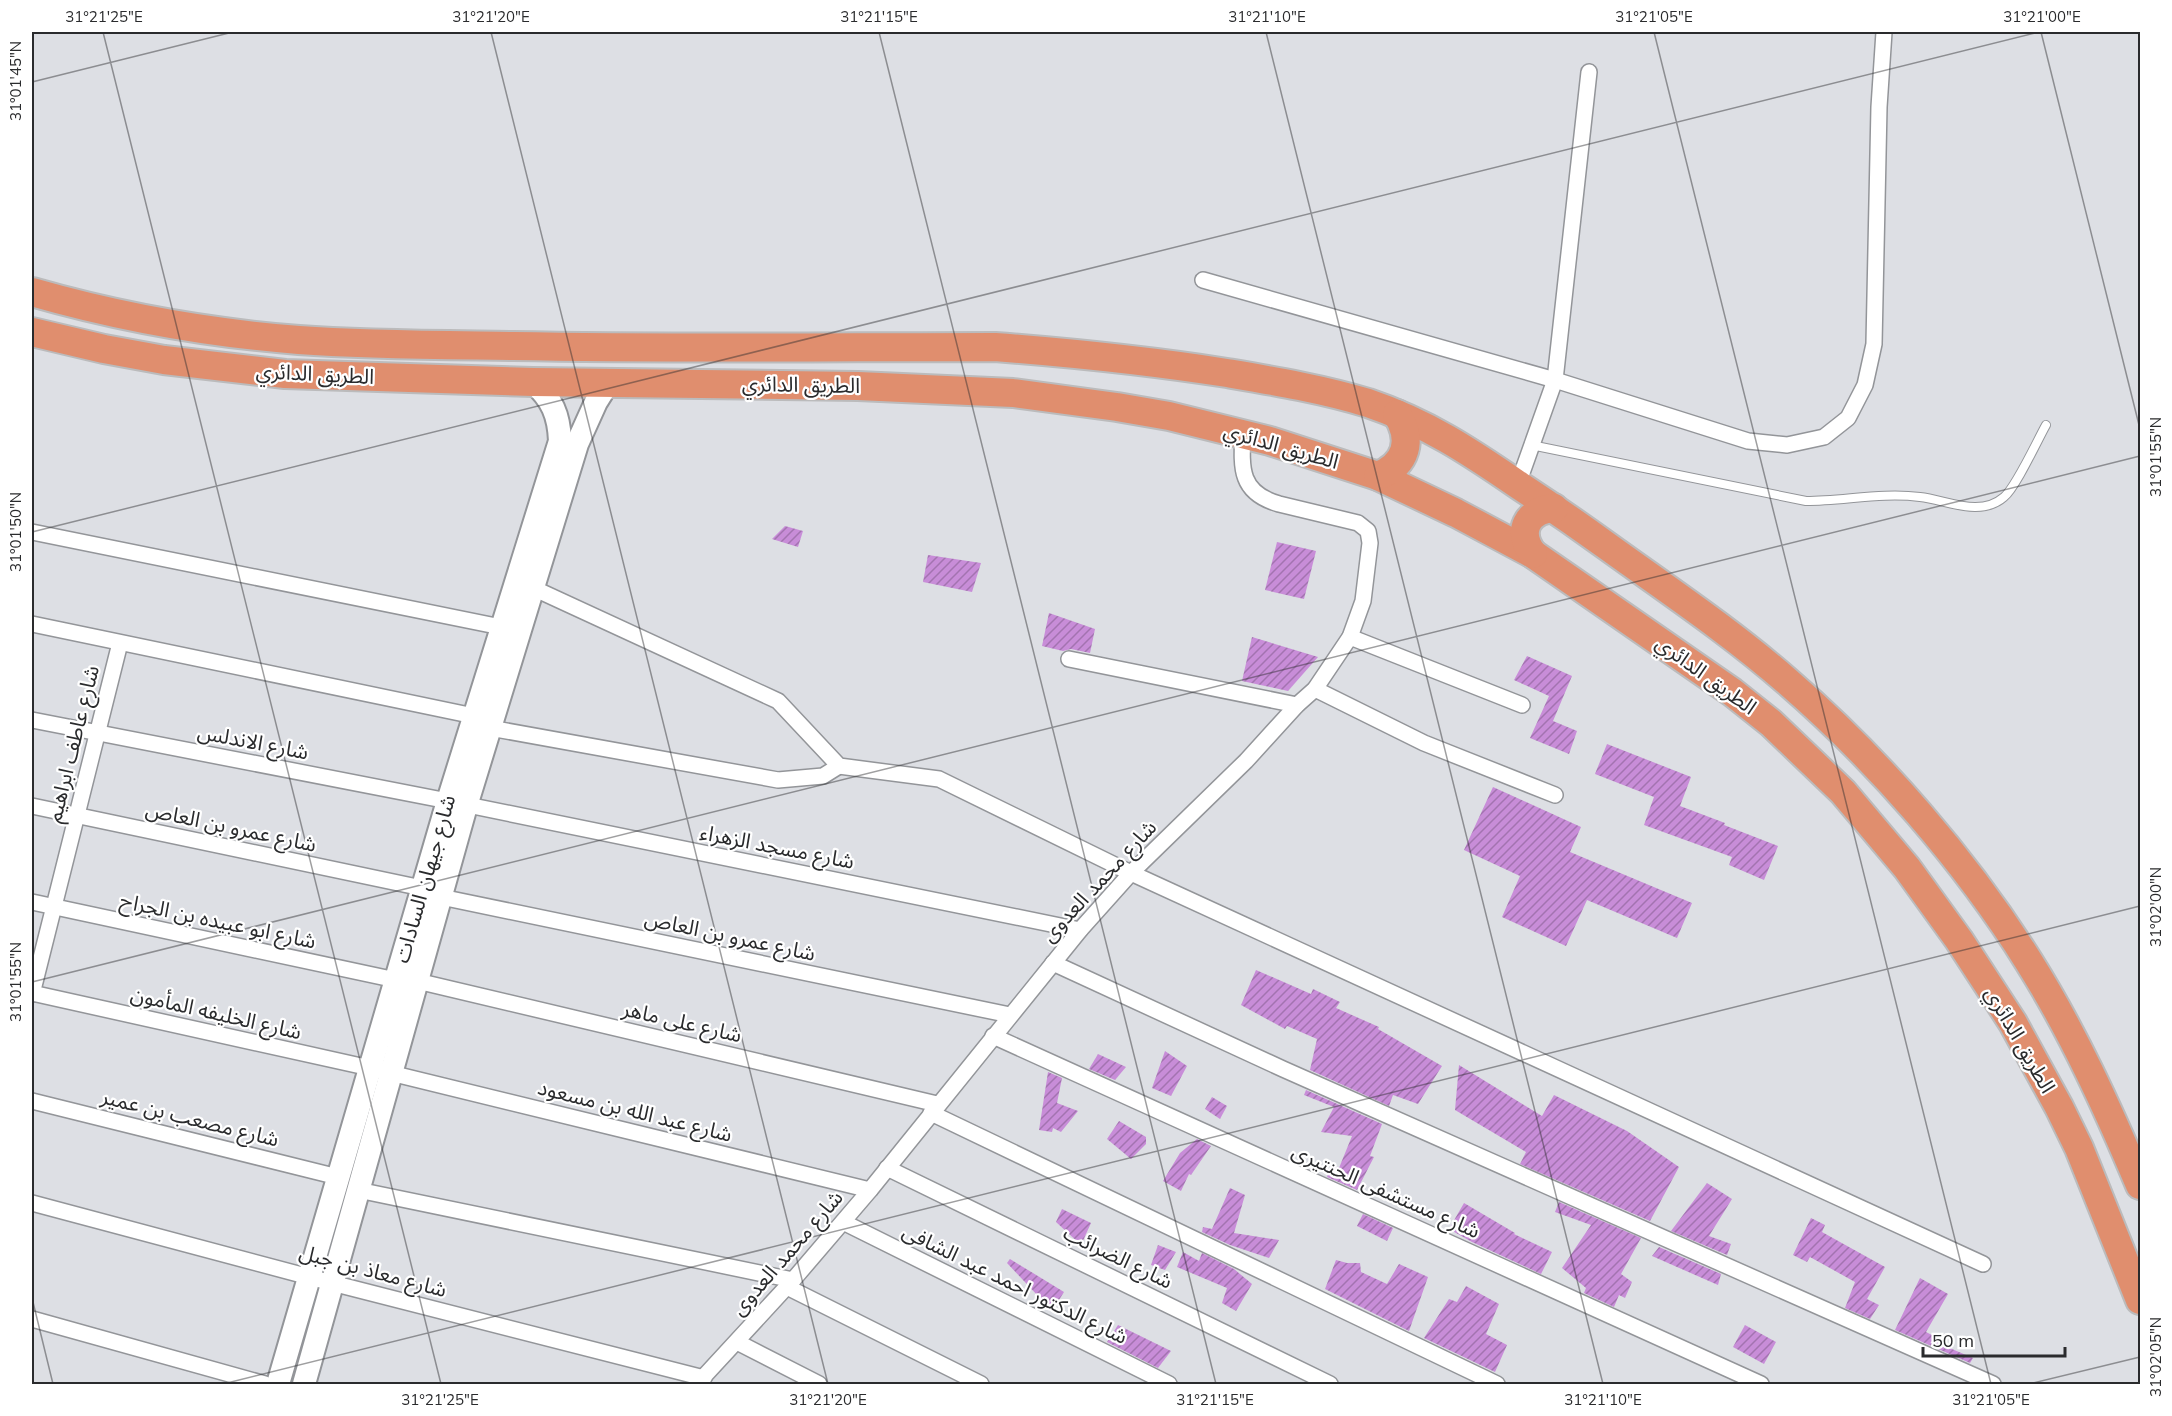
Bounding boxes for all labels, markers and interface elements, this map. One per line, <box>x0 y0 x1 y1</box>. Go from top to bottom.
text: 31°21'25"E <box>65 7 143 26</box>
text: 31°21'20"E <box>452 7 530 26</box>
text: 31°21'15"E <box>840 7 918 26</box>
text: 31°21'10"E <box>1228 7 1306 26</box>
text: 31°21'05"E <box>1615 7 1693 26</box>
text: 31°21'00"E <box>2003 7 2081 26</box>
text: 31°01'45"N <box>6 41 25 121</box>
street label: الطريق الدائري <box>255 357 375 393</box>
street label: الطريق الدائري <box>742 370 860 402</box>
street label: الطريق الدائري <box>1220 416 1342 478</box>
text: 31°01'55"N <box>2146 417 2165 497</box>
text: 31°01'50"N <box>6 492 25 572</box>
street label: الطريق الدائري <box>1649 629 1762 723</box>
street label: شارع عاطف ابراهيم <box>40 663 107 826</box>
street label: شارع الاندلس <box>195 718 311 767</box>
street label: شارع جيهان السادات <box>388 792 463 967</box>
street label: شارع عمرو بن العاص <box>143 795 319 860</box>
street label: شارع محمد العدوى <box>1035 814 1164 949</box>
street label: شارع مسجد الزهراء <box>697 818 857 877</box>
text: 31°02'00"N <box>2146 867 2165 947</box>
street label: شارع ابو عبيده بن الجراح <box>117 887 319 956</box>
street label: شارع عمرو بن العاص <box>642 904 818 969</box>
text: 31°01'55"N <box>6 942 25 1022</box>
street label: شارع الخليفه المأمون <box>128 980 304 1047</box>
street label: الطريق الدائري <box>1977 982 2062 1099</box>
street label: شارع على ماهر <box>618 994 744 1050</box>
street label: شارع عبد الله بن مسعود <box>535 1073 735 1150</box>
street label: شارع مصعب بن عمير <box>97 1082 282 1155</box>
street label: شارع مستشفى الحنتيرى <box>1287 1137 1485 1246</box>
street label: شارع محمد العدوى <box>725 1184 850 1322</box>
street label: شارع الدكتور احمد عبد الشافى <box>897 1217 1132 1352</box>
street label: شارع الضرائب <box>1058 1219 1177 1296</box>
street label: شارع معاذ بن جبل <box>296 1238 450 1305</box>
text: 31°02'05"N <box>2146 1317 2165 1397</box>
scale bar <box>1923 1320 2066 1358</box>
text: 50 m <box>1932 1329 1974 1352</box>
text: 31°21'25"E <box>401 1390 479 1409</box>
text: 31°21'20"E <box>789 1390 867 1409</box>
text: 31°21'15"E <box>1176 1390 1254 1409</box>
text: 31°21'10"E <box>1564 1390 1642 1409</box>
text: 31°21'05"E <box>1952 1390 2030 1409</box>

